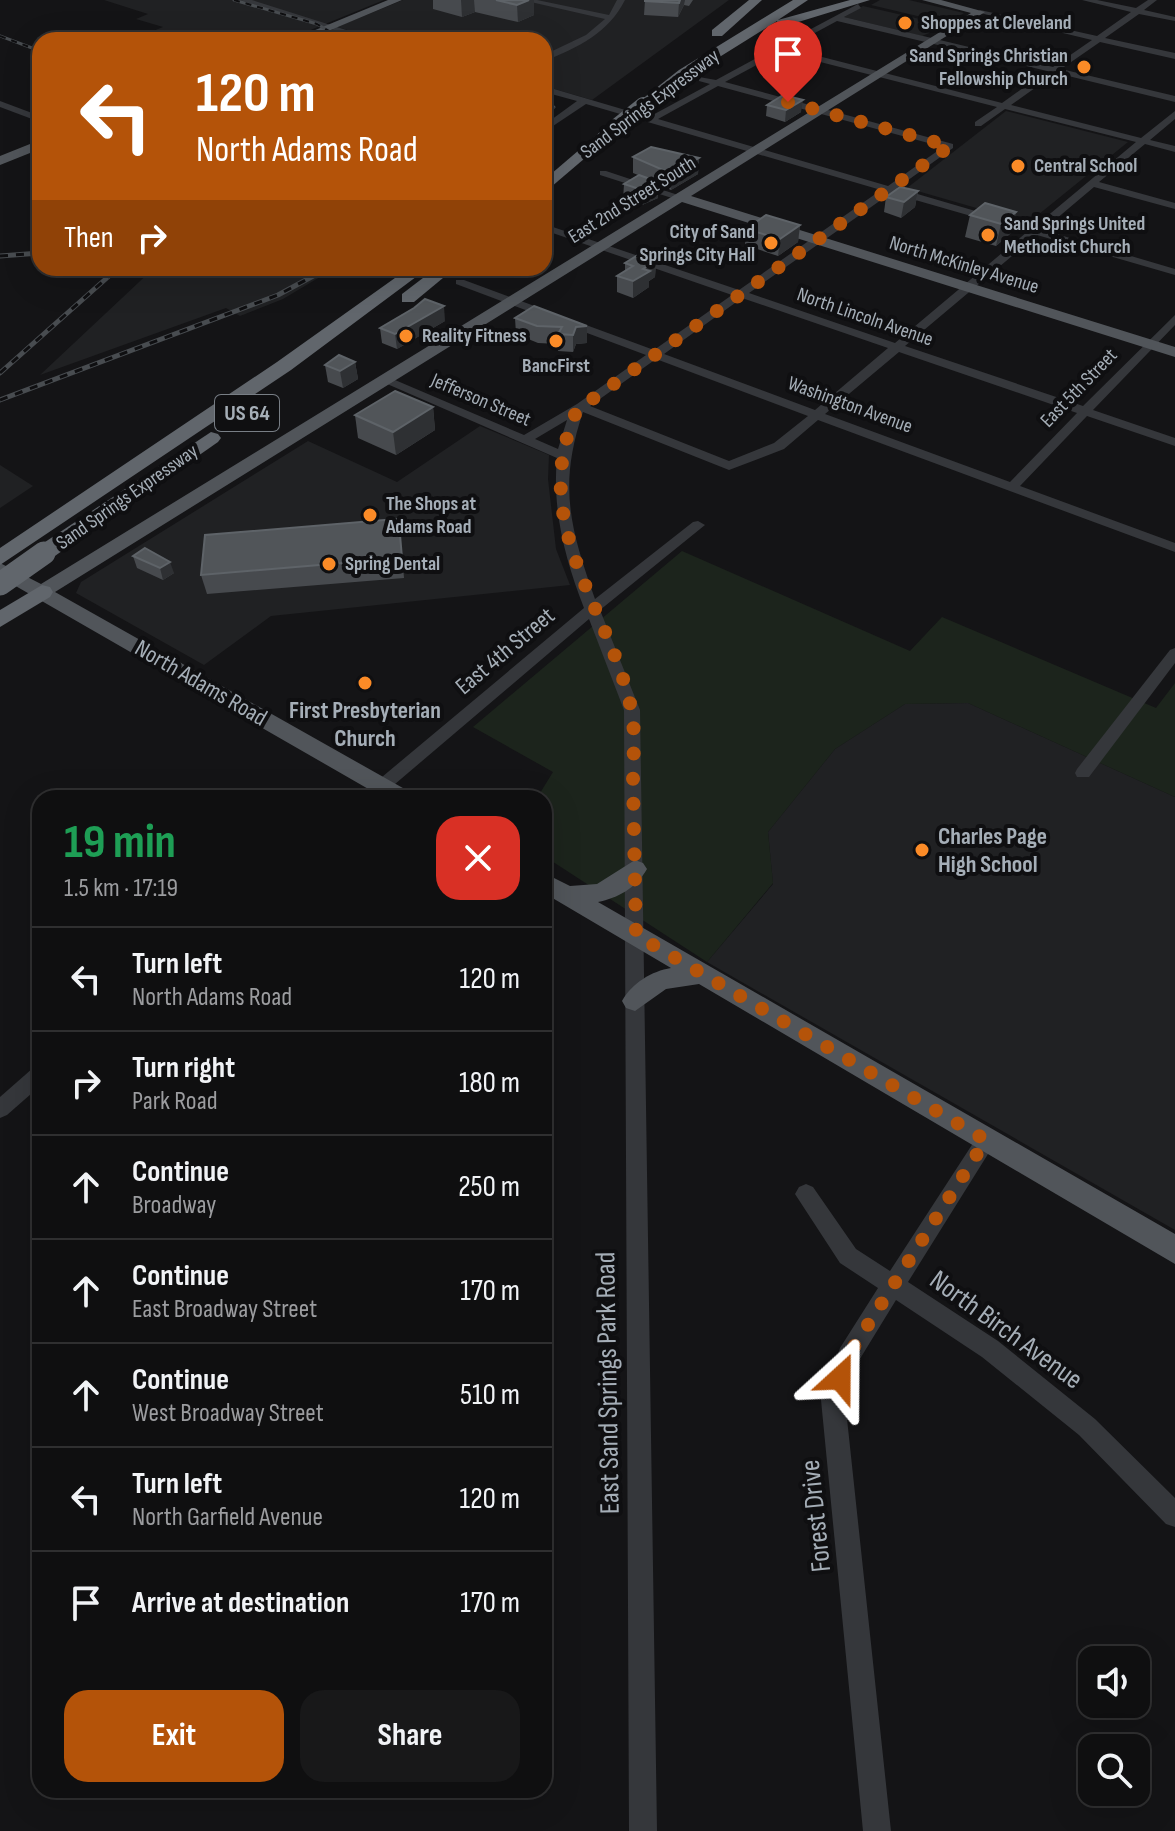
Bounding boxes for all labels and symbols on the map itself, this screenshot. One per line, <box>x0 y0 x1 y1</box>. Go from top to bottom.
place label: Shoppes at Cleveland <box>921 11 1072 35</box>
marker: Shoppes at Cleveland <box>896 14 914 32</box>
pin <box>754 20 822 102</box>
street label: Sand Springs Expressway <box>576 44 724 164</box>
place label: Sand Springs Christian Fellowship Church <box>909 44 1068 91</box>
marker: Sand Springs Christian Fellowship Church <box>1075 58 1093 76</box>
street label: East 2nd Street South <box>564 151 700 249</box>
place label: Central School <box>1034 154 1137 178</box>
marker: Central School <box>1009 157 1027 175</box>
place label: Sand Springs United Methodist Church <box>1004 212 1145 259</box>
place label: City of Sand Springs City Hall <box>639 220 755 267</box>
marker: Sand Springs United Methodist Church <box>979 226 997 244</box>
street label: North McKinley Avenue <box>886 231 1042 299</box>
marker: City of Sand Springs City Hall <box>762 234 780 252</box>
street label: North Lincoln Avenue <box>794 282 936 352</box>
place label: Reality Fitness <box>422 324 527 348</box>
marker: Reality Fitness <box>397 327 415 345</box>
marker: BancFirst <box>547 332 565 350</box>
street label: East 5th Street <box>1036 344 1122 432</box>
place label: BancFirst <box>522 354 590 378</box>
street label: Jefferson Street <box>427 368 535 432</box>
street label: Washington Avenue <box>784 371 916 439</box>
road number: US 64 <box>215 395 279 431</box>
street label: Sand Springs Expressway <box>52 439 203 555</box>
place label: The Shops at Adams Road <box>385 492 476 539</box>
marker: The Shops at Adams Road <box>361 506 379 524</box>
place label: Spring Dental <box>345 552 440 576</box>
marker: Spring Dental <box>320 555 338 573</box>
street label: East 4th Street <box>449 601 561 701</box>
street label: North Adams Road <box>130 633 272 733</box>
marker: First Presbyterian Church <box>356 674 374 692</box>
place label: First Presbyterian Church <box>289 696 441 753</box>
place label: Charles Page High School <box>938 822 1047 879</box>
marker: Charles Page High School <box>913 841 931 859</box>
street label: East Sand Springs Park Road <box>589 1252 627 1514</box>
street label: North Birch Avenue <box>923 1264 1089 1396</box>
position arrow <box>798 1336 882 1420</box>
street label: Forest Drive <box>794 1458 838 1574</box>

